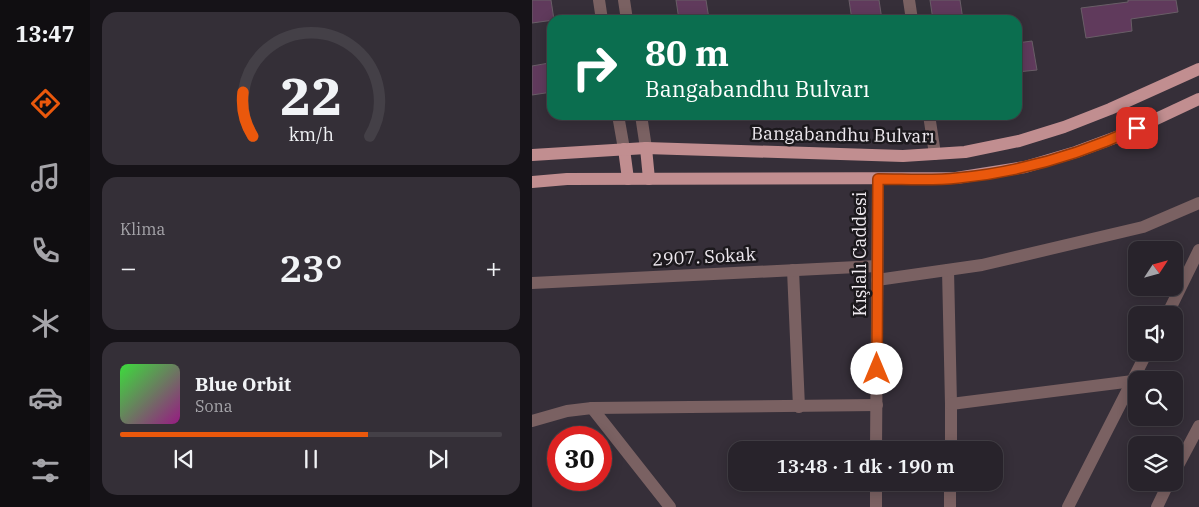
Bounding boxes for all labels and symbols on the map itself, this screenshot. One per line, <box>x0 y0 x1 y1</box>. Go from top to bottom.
pin <box>1116 107 1158 149</box>
street label: Bangabandhu Bulvarı <box>751 121 935 148</box>
street label: Kışlalı Caddesi <box>848 191 871 316</box>
north arrow <box>1128 241 1183 296</box>
street label: 2907. Sokak <box>652 242 757 271</box>
position arrow <box>850 342 902 394</box>
speed limit sign: 30 <box>547 426 612 491</box>

